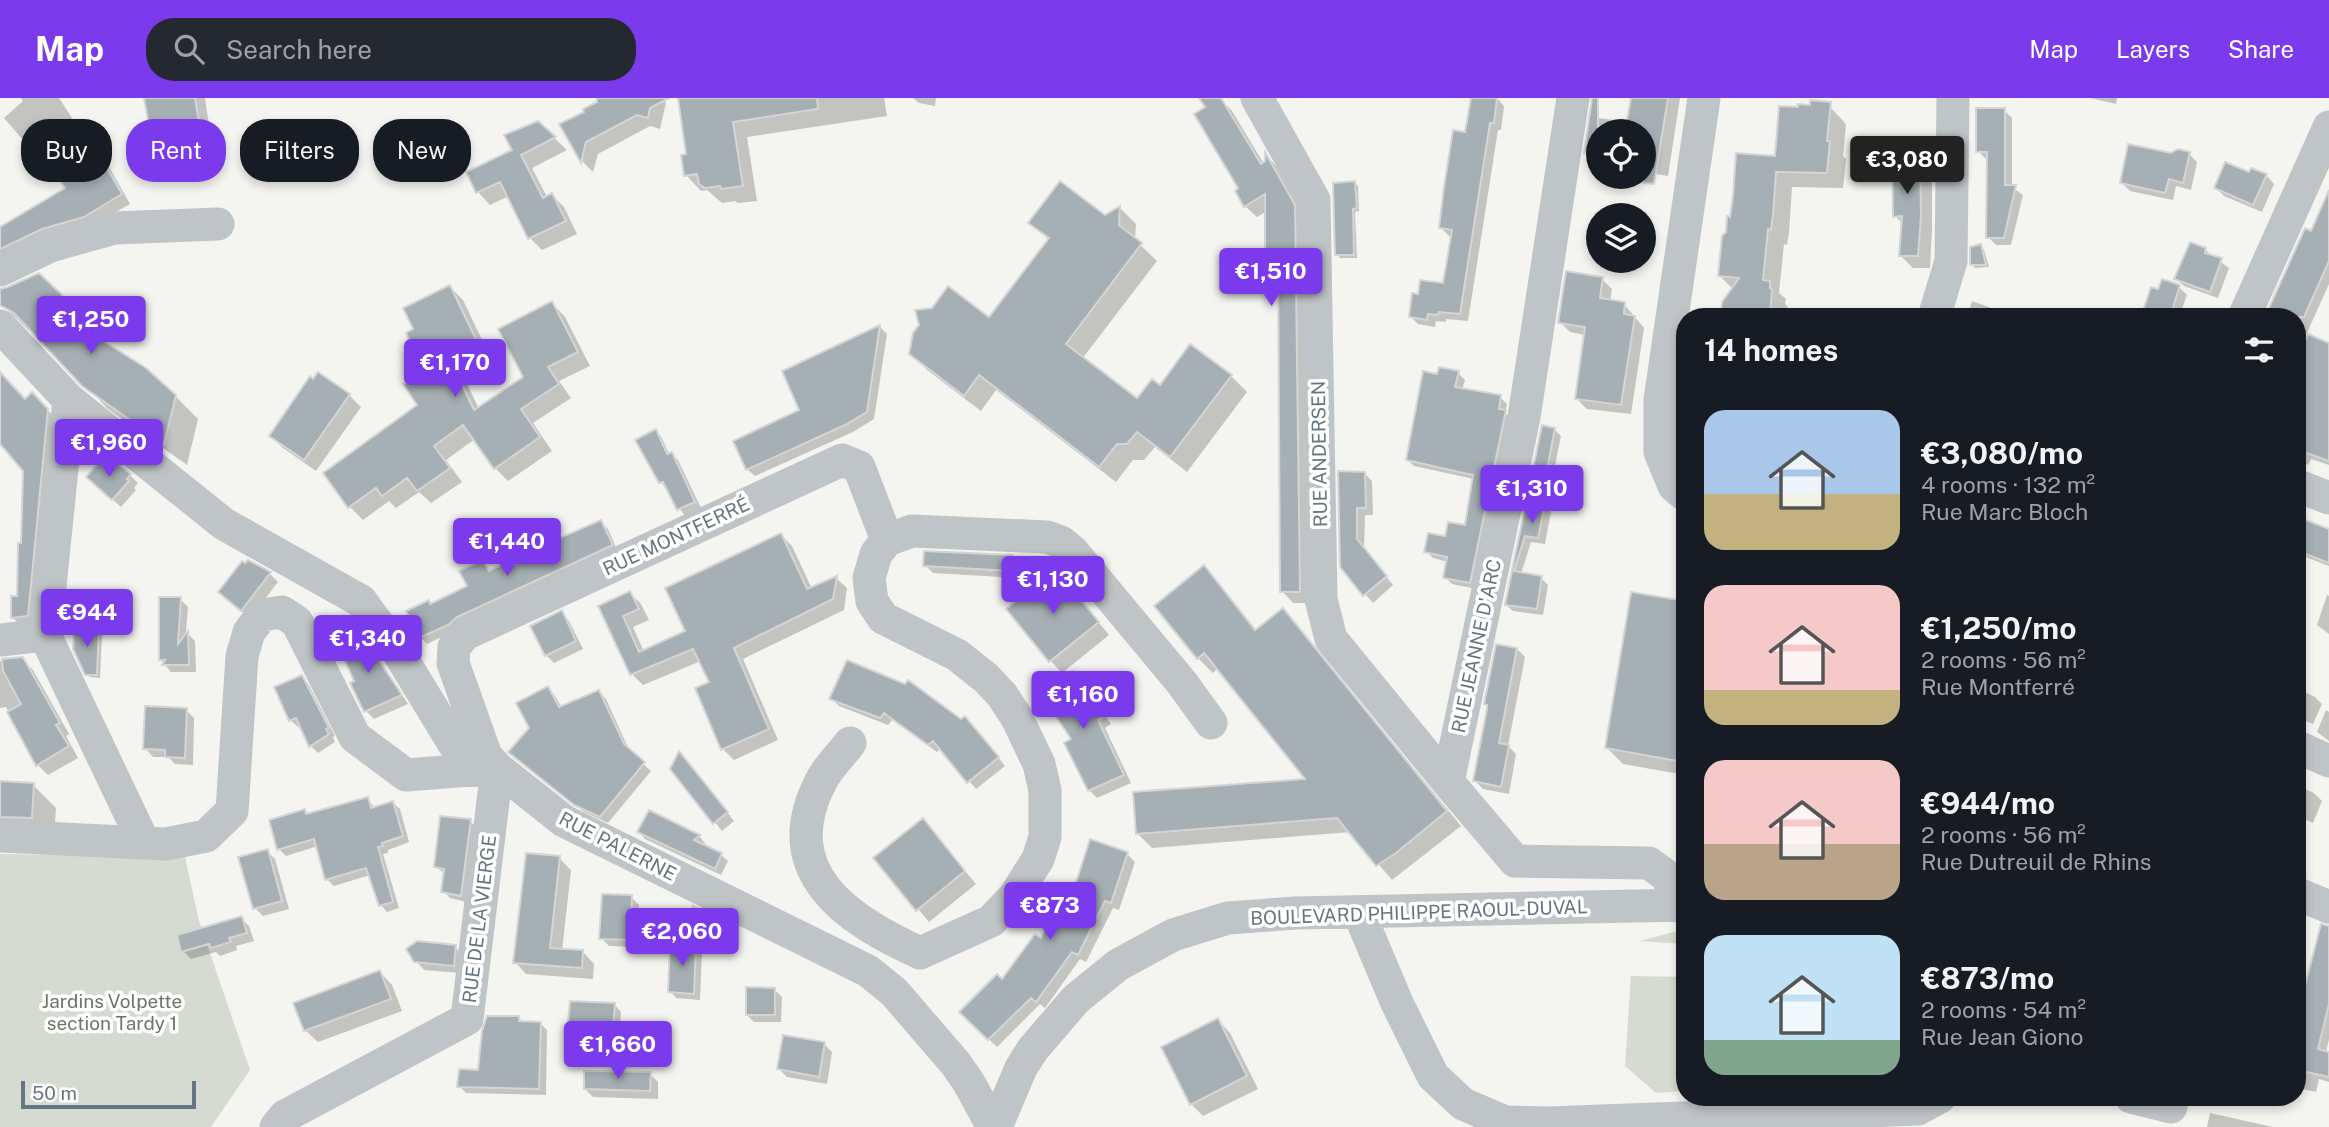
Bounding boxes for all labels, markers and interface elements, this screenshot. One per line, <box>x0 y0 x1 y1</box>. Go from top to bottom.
search box <box>146 18 636 81</box>
text: Map <box>35 30 104 68</box>
icon: search <box>170 30 208 68</box>
text: Search here <box>226 34 372 65</box>
text: Map <box>2029 35 2078 63</box>
text: Layers <box>2116 35 2190 63</box>
text: Share <box>2228 35 2294 63</box>
chip: Buy <box>21 119 112 182</box>
chip: Rent <box>126 119 226 182</box>
chip: Filters <box>240 119 359 182</box>
chip: New <box>373 119 471 182</box>
map controls <box>1586 119 1656 273</box>
button: locate <box>1586 119 1656 189</box>
pin: €3,080 <box>1850 136 1964 196</box>
text: €3,080 <box>1866 145 1948 172</box>
button: layers <box>1586 203 1656 273</box>
pin: €1,510 <box>1214 248 1328 308</box>
text: €1,510 <box>1235 257 1307 284</box>
pin: €1,250 <box>34 296 148 356</box>
text: €1,250 <box>53 305 129 332</box>
icon: filters <box>2240 331 2278 369</box>
text: 14 homes <box>1704 332 1838 368</box>
pin: €1,170 <box>398 340 512 399</box>
text: €1,170 <box>420 348 490 375</box>
street label: RUE ANDERSEN <box>1307 381 1331 527</box>
pin: €1,960 <box>52 420 166 479</box>
text: €1,960 <box>71 428 147 455</box>
text: €3,080/mo <box>1921 435 2083 471</box>
icon: home <box>1760 438 1844 522</box>
pin: €1,310 <box>1475 466 1589 525</box>
text: 4 rooms · 132 m² <box>1921 471 2095 498</box>
text: €1,310 <box>1496 474 1568 501</box>
street label: RUE MONTFERRÉ <box>599 492 753 580</box>
text: Rue Marc Bloch <box>1921 498 2088 525</box>
pin: €1,440 <box>450 518 564 578</box>
text: €1,440 <box>469 527 545 554</box>
pin: €1,130 <box>996 556 1110 616</box>
street label: RUE JEANNE D'ARC <box>1447 557 1505 735</box>
text: €1,130 <box>1017 565 1089 592</box>
pin: €944 <box>46 589 128 649</box>
text: €944 <box>57 598 117 625</box>
text: €1,250/mo <box>1921 610 2077 646</box>
icon: home <box>1760 613 1844 697</box>
pin: €1,340 <box>311 616 425 675</box>
text: €1,340 <box>330 624 406 651</box>
text: 2 rooms · 56 m² <box>1921 646 2086 673</box>
pin: €1,160 <box>1026 672 1140 731</box>
text: Rue Montferré <box>1921 673 2075 700</box>
text: €1,160 <box>1048 680 1119 707</box>
text: €944/mo <box>1921 785 2055 821</box>
icon: home <box>1760 788 1844 872</box>
street label: RUE PALERNE <box>556 807 680 885</box>
text: 2 rooms · 56 m² <box>1921 821 2086 848</box>
street label: RUE DE LA VIERGE <box>458 834 500 1004</box>
text: Rue Dutreuil de Rhins <box>1921 848 2151 875</box>
pin: €873 <box>1009 882 1091 942</box>
text: €873 <box>1020 891 1080 918</box>
street label: BOULEVARD PHILIPPE RAOUL-DUVAL <box>1250 895 1588 929</box>
pin: €2,060 <box>625 908 739 968</box>
text: €2,060 <box>642 917 722 944</box>
text: €873/mo <box>1921 960 2054 996</box>
icon: home <box>1760 963 1844 1047</box>
park label: Jardins Volpette section Tardy 1 <box>42 990 182 1034</box>
text: 2 rooms · 54 m² <box>1921 996 2086 1023</box>
pin: €1,660 <box>561 1021 675 1081</box>
text: Rue Jean Giono <box>1921 1023 2083 1050</box>
text: €1,660 <box>580 1030 656 1057</box>
scale bar <box>21 1078 196 1110</box>
text: 50 m <box>32 1082 77 1104</box>

